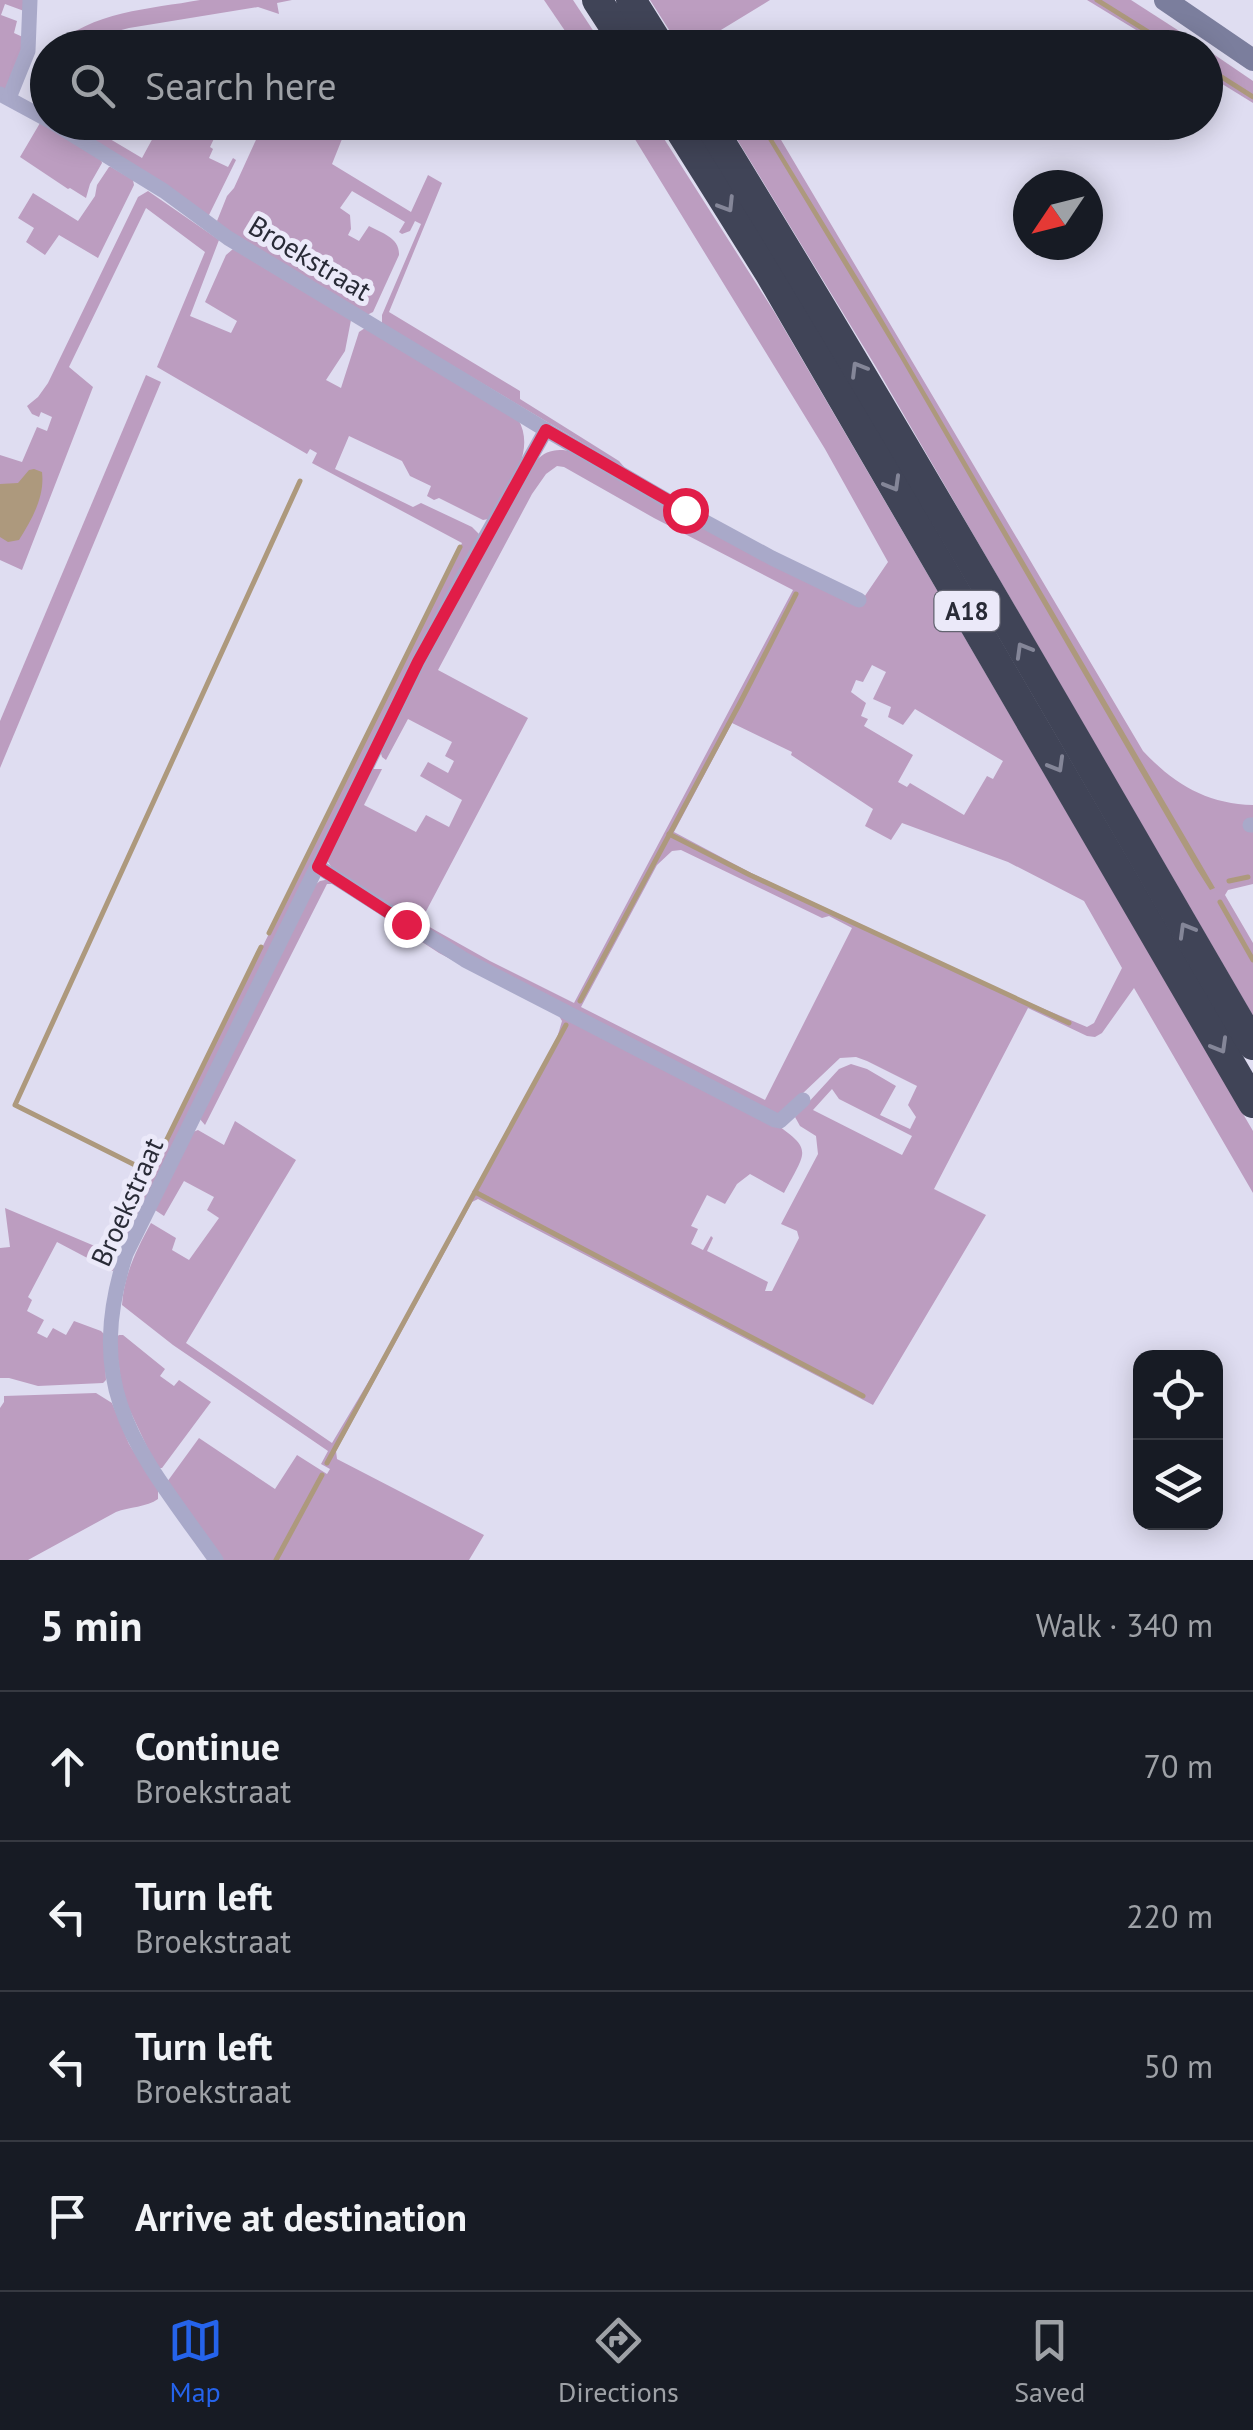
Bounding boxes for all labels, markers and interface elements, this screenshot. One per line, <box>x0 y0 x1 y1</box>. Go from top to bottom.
search box <box>30 30 1223 140</box>
icon: search <box>65 58 120 113</box>
text: Search here <box>145 61 337 110</box>
north arrow <box>1013 170 1103 260</box>
one-way arrow <box>715 194 734 212</box>
street label: Broekstraat <box>242 207 379 309</box>
one-way arrow <box>851 362 870 380</box>
one-way arrow <box>881 473 900 491</box>
route start <box>663 488 709 534</box>
road number: A18 <box>934 591 1000 631</box>
one-way arrow <box>1015 643 1035 661</box>
one-way arrow <box>1044 754 1064 772</box>
route end <box>384 902 430 948</box>
one-way arrow <box>1179 923 1198 941</box>
one-way arrow <box>1208 1035 1227 1053</box>
street label: Broekstraat <box>82 1131 171 1272</box>
map controls <box>1133 1350 1223 1530</box>
button: locate <box>1133 1350 1223 1440</box>
button: layers <box>1133 1440 1223 1530</box>
text: 5 min <box>40 1598 142 1653</box>
text: Walk · 340 m <box>1036 1604 1213 1646</box>
text: Continue <box>135 1721 280 1770</box>
icon: ahead <box>40 1739 95 1794</box>
text: 70 m <box>1144 1745 1213 1787</box>
text: Broekstraat <box>135 1770 291 1812</box>
text: Turn left <box>135 1871 272 1920</box>
icon: left <box>40 1889 95 1944</box>
text: 220 m <box>1126 1895 1213 1937</box>
text: Broekstraat <box>135 1920 291 1962</box>
text: Turn left <box>135 2021 272 2070</box>
icon: left <box>40 2039 95 2094</box>
text: 50 m <box>1144 2045 1213 2087</box>
text: Broekstraat <box>135 2070 291 2112</box>
icon: arrive <box>40 2189 95 2244</box>
text: Arrive at destination <box>135 2192 467 2241</box>
tab: Map <box>168 2313 223 2410</box>
tab: Directions <box>558 2313 679 2410</box>
tab: Saved <box>1014 2313 1085 2410</box>

